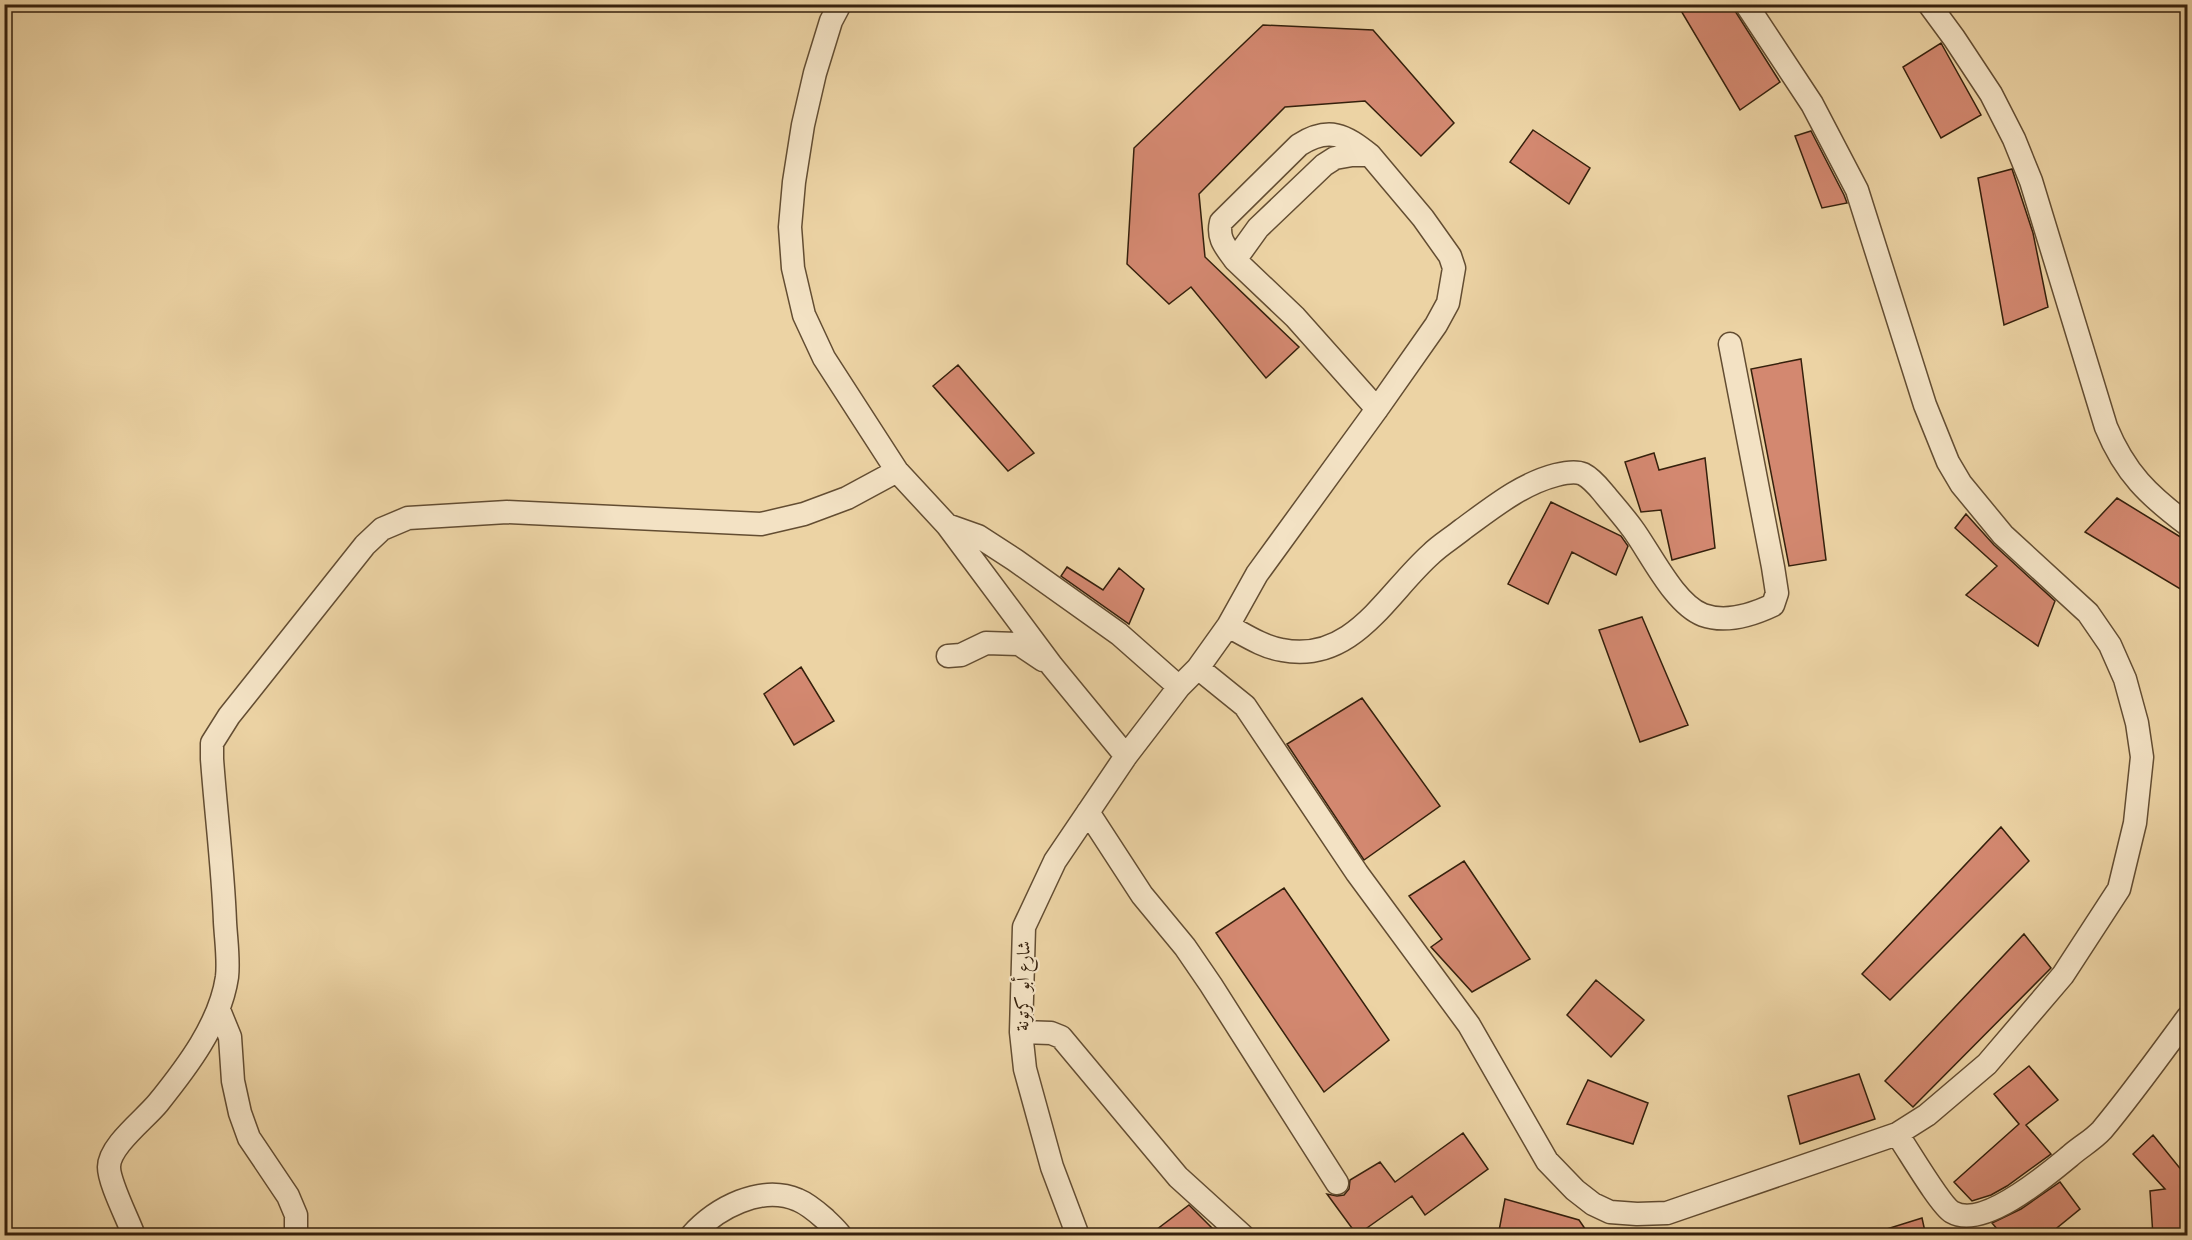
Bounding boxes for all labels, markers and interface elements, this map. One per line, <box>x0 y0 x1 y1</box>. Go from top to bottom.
street label: شارع أبو كرتونة <box>1009 941 1039 1031</box>

